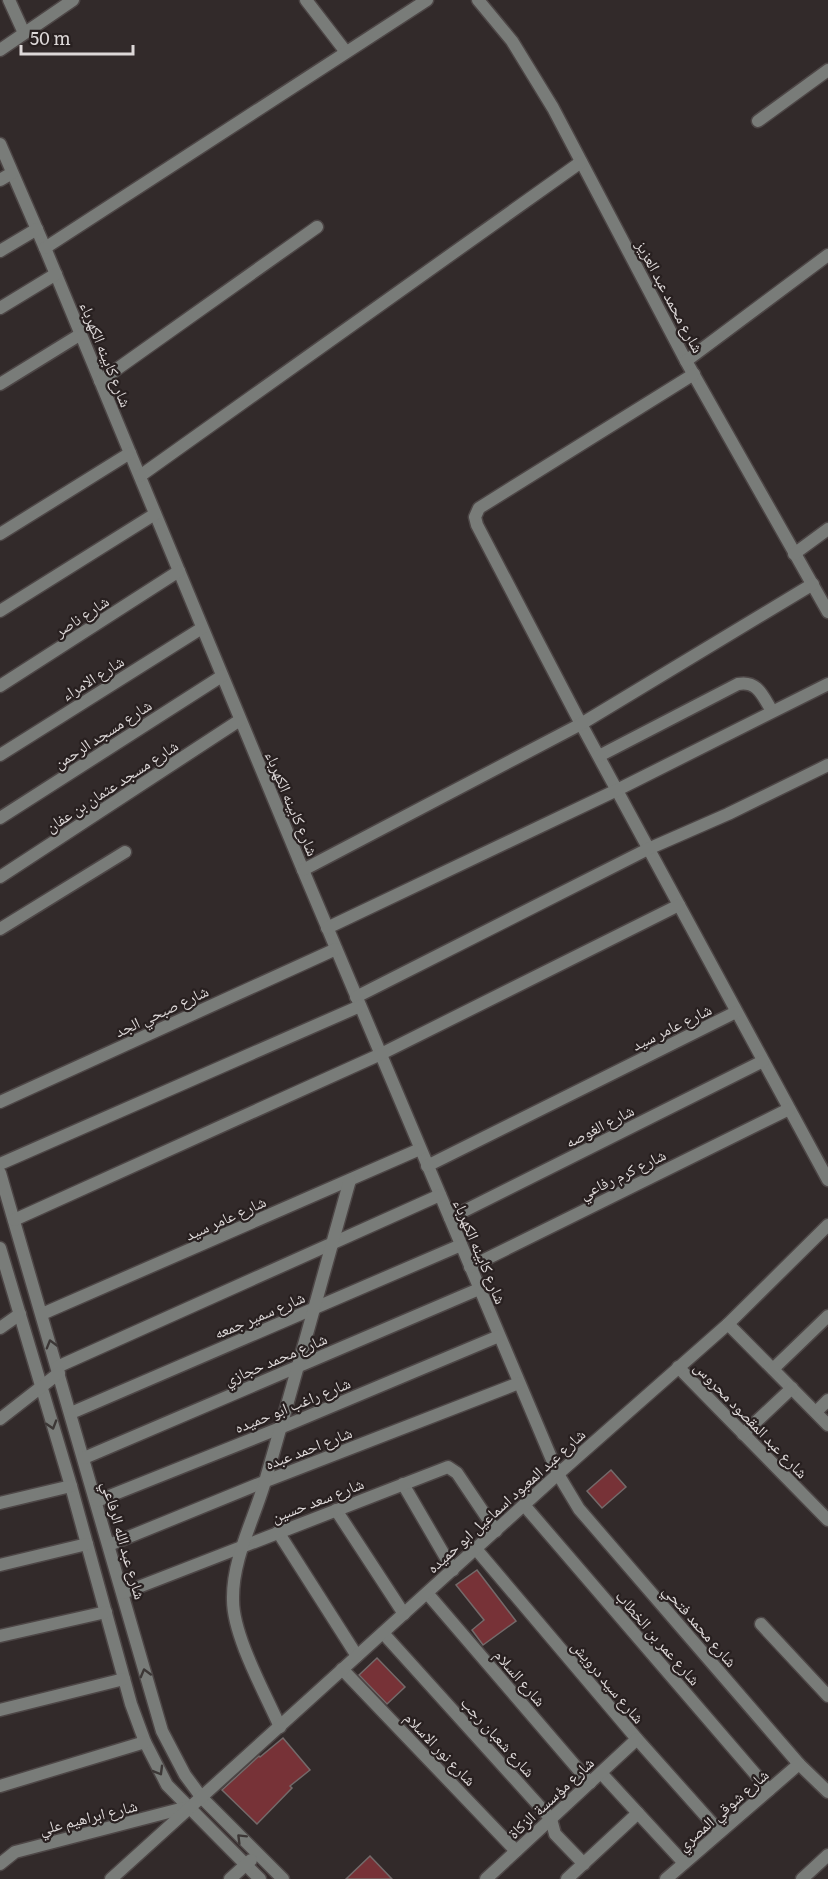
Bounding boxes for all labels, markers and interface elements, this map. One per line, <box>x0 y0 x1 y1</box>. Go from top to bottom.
scale bar <box>21 18 134 56</box>
text: 50 m <box>30 24 71 51</box>
street label: شارع محمد عبد العزيز <box>631 234 711 357</box>
street label: شارع كابينه الكهرباء <box>75 298 139 410</box>
street label: شارع ناصر <box>48 588 113 642</box>
street label: شارع الامراء <box>56 648 128 706</box>
street label: شارع مسجد الرحمن <box>48 692 156 774</box>
street label: شارع مسجد عثمان بن عفان <box>40 733 182 837</box>
street label: شارع كابينه الكهرباء <box>260 747 326 859</box>
street label: شارع صبحي الجد <box>110 978 213 1044</box>
street label: شارع عامر سيد <box>627 996 715 1056</box>
street label: شارع الغوصه <box>560 1097 638 1153</box>
street label: شارع كرم رفاعي <box>575 1142 670 1206</box>
street label: شارع عامر سيد <box>181 1188 269 1246</box>
street label: شارع كابينه الكهرباء <box>448 1195 514 1307</box>
street label: شارع سمير جمعه <box>210 1284 308 1344</box>
street label: شارع محمد حجازي <box>220 1325 331 1392</box>
one-way arrow <box>46 1339 58 1350</box>
street label: شارع عبد المقصود محروس <box>690 1355 814 1483</box>
street label: شارع راغب ابو حميده <box>230 1370 354 1438</box>
one-way arrow <box>45 1419 57 1429</box>
street label: شارع احمد عبده <box>261 1419 355 1475</box>
street label: شارع عبد المعبود اسماعيل ابو حميده <box>420 1422 590 1578</box>
street label: شارع سعد حسين <box>267 1470 367 1528</box>
street label: شارع عبد الله الرفاعي <box>95 1478 153 1603</box>
street label: شارع محمد فتحي <box>657 1578 744 1673</box>
street label: شارع عمر بن الخطاب <box>611 1584 707 1690</box>
street label: شارع سيد درويش <box>567 1634 651 1728</box>
street label: شارع السلام <box>489 1643 553 1711</box>
one-way arrow <box>139 1668 152 1678</box>
street label: شارع شعبان رجب <box>456 1690 542 1782</box>
street label: شارع نور الاسلام <box>399 1705 483 1791</box>
street label: شارع مؤسسة الزكاة <box>501 1750 599 1844</box>
street label: شارع شوقي المصري <box>671 1762 775 1857</box>
one-way arrow <box>152 1765 164 1775</box>
street label: شارع ابراهيم علي <box>36 1792 140 1842</box>
one-way arrow <box>238 1834 249 1845</box>

